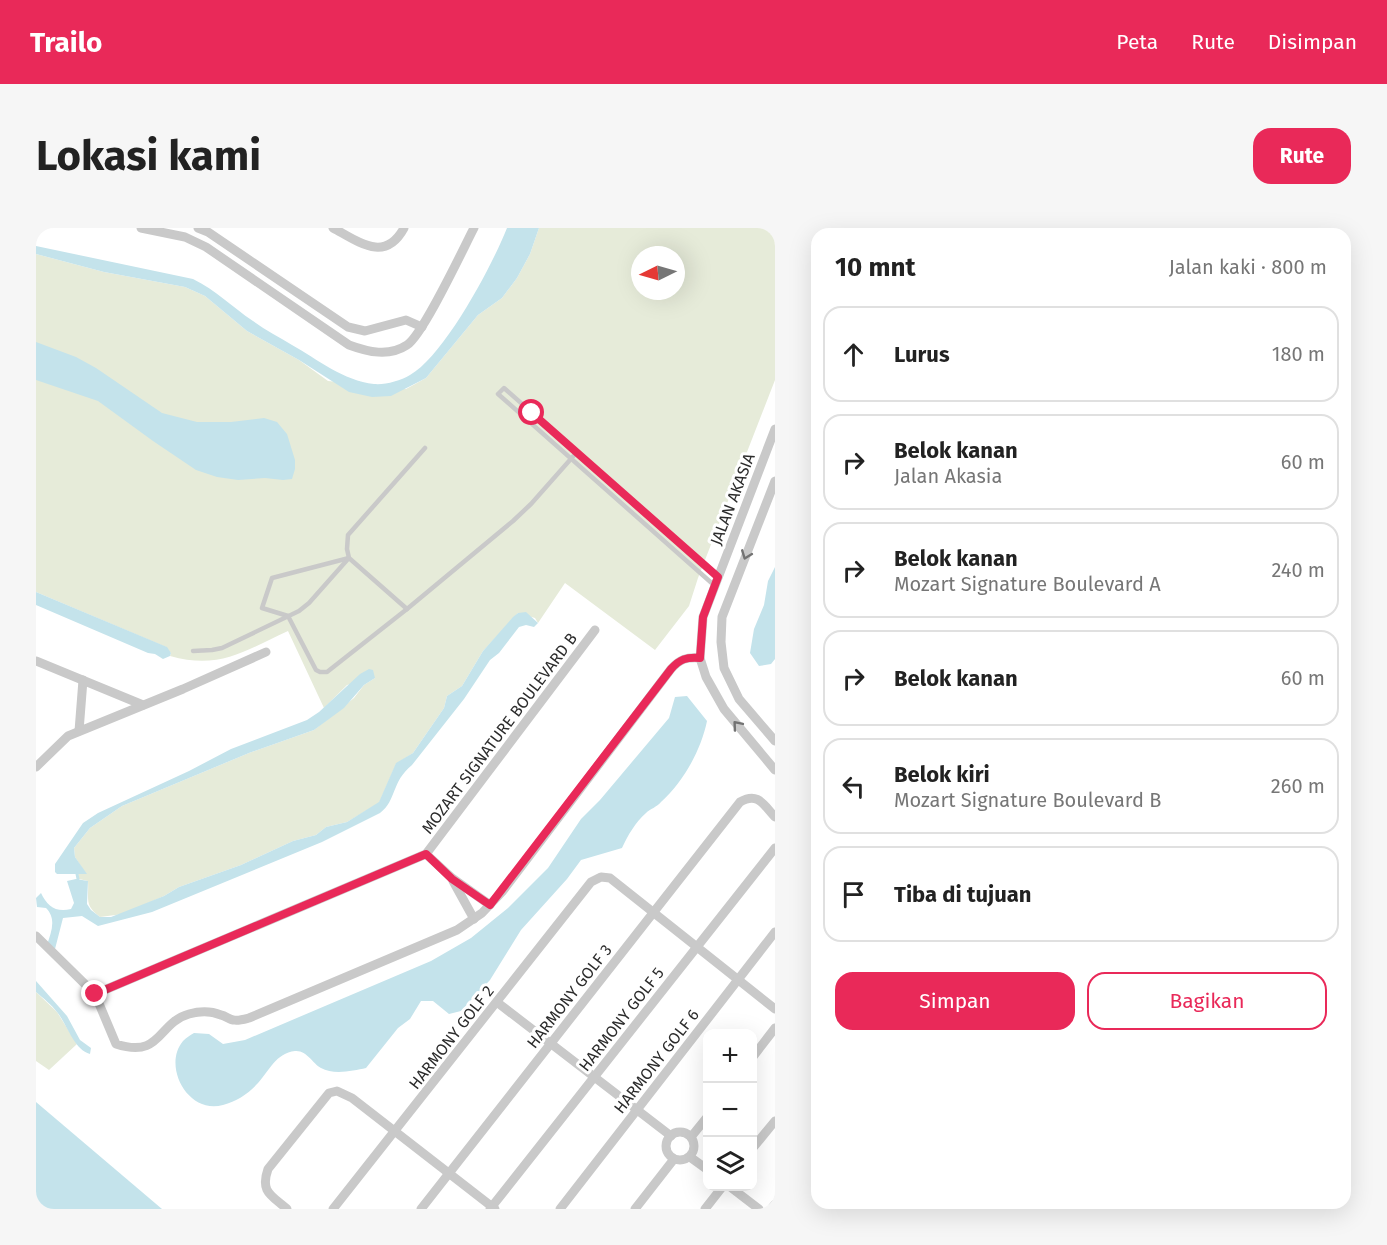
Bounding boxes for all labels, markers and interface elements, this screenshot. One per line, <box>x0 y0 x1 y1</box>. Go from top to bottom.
text: Trailo <box>30 26 102 59</box>
text: Peta <box>1116 29 1158 55</box>
text: Rute <box>1191 29 1235 55</box>
text: Disimpan <box>1268 29 1357 55</box>
button: Rute <box>1253 128 1351 184</box>
text: Lokasi kami <box>36 131 261 181</box>
north arrow <box>631 246 685 300</box>
text: 10 mnt <box>835 252 915 283</box>
text: Jalan kaki · 800 m <box>1169 255 1327 279</box>
icon: ahead <box>837 338 870 371</box>
text: Lurus <box>894 341 950 368</box>
text: 180 m <box>1272 342 1325 366</box>
route start <box>518 399 544 425</box>
text: Belok kanan <box>894 437 1018 464</box>
icon: right <box>837 446 870 479</box>
street label: JALAN AKASIA <box>706 450 759 548</box>
text: 60 m <box>1281 450 1325 474</box>
text: Jalan Akasia <box>894 464 1002 488</box>
text: Belok kanan <box>894 545 1018 572</box>
one-way arrow <box>741 549 754 560</box>
icon: right <box>837 554 870 587</box>
text: 240 m <box>1271 558 1325 582</box>
text: Mozart Signature Boulevard A <box>894 572 1161 596</box>
street label: MOZART SIGNATURE BOULEVARD B <box>418 629 581 837</box>
icon: right <box>837 662 870 695</box>
text: Belok kanan <box>894 665 1018 692</box>
text: 60 m <box>1281 666 1325 690</box>
one-way arrow <box>734 721 745 732</box>
text: Belok kiri <box>894 761 990 788</box>
icon: left <box>837 770 870 803</box>
text: 260 m <box>1271 774 1325 798</box>
text: Mozart Signature Boulevard B <box>894 788 1161 812</box>
icon: arrive <box>837 878 870 911</box>
text: Tiba di tujuan <box>894 881 1031 908</box>
street label: HARMONY GOLF 3 <box>523 941 616 1052</box>
street label: HARMONY GOLF 5 <box>575 964 668 1075</box>
button: Simpan <box>835 972 1075 1030</box>
button: Bagikan <box>1087 972 1327 1030</box>
route end <box>81 980 107 1006</box>
street label: HARMONY GOLF 2 <box>405 982 498 1093</box>
street label: HARMONY GOLF 6 <box>610 1005 703 1117</box>
map controls <box>703 1029 757 1191</box>
button: + <box>703 1029 757 1083</box>
button: − <box>703 1083 757 1137</box>
button: layers <box>703 1137 757 1191</box>

